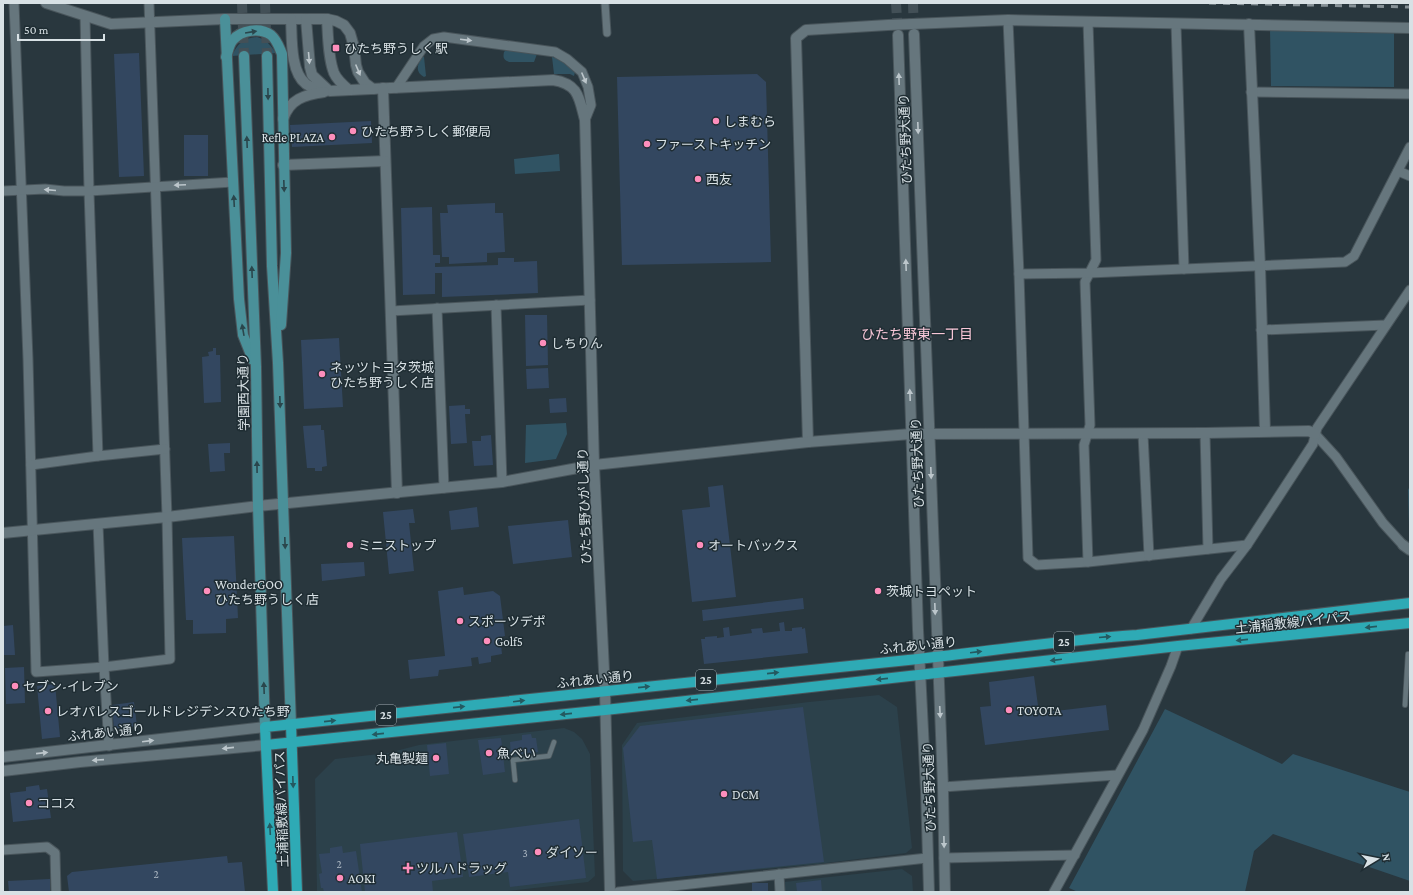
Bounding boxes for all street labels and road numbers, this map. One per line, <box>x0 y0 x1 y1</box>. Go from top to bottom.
street label: ひたち野大通り <box>896 93 915 185</box>
street label: 学園西大通り <box>235 353 252 431</box>
street label: ひたち野大通り <box>908 417 927 509</box>
street label: ひたち野ひがし通り <box>575 447 594 565</box>
street label: 土浦稲敷線バイパス <box>1234 609 1352 636</box>
road number: 25 <box>1054 632 1074 652</box>
street label: ふれあい通り <box>878 634 958 657</box>
street label: ふれあい通り <box>555 668 635 691</box>
road number: 25 <box>696 670 716 690</box>
road number: 25 <box>376 705 396 725</box>
street label: ふれあい通り <box>66 721 146 744</box>
street label: ひたち野大通り <box>920 741 939 833</box>
street label: 土浦稲敷線バイパス <box>272 750 291 868</box>

